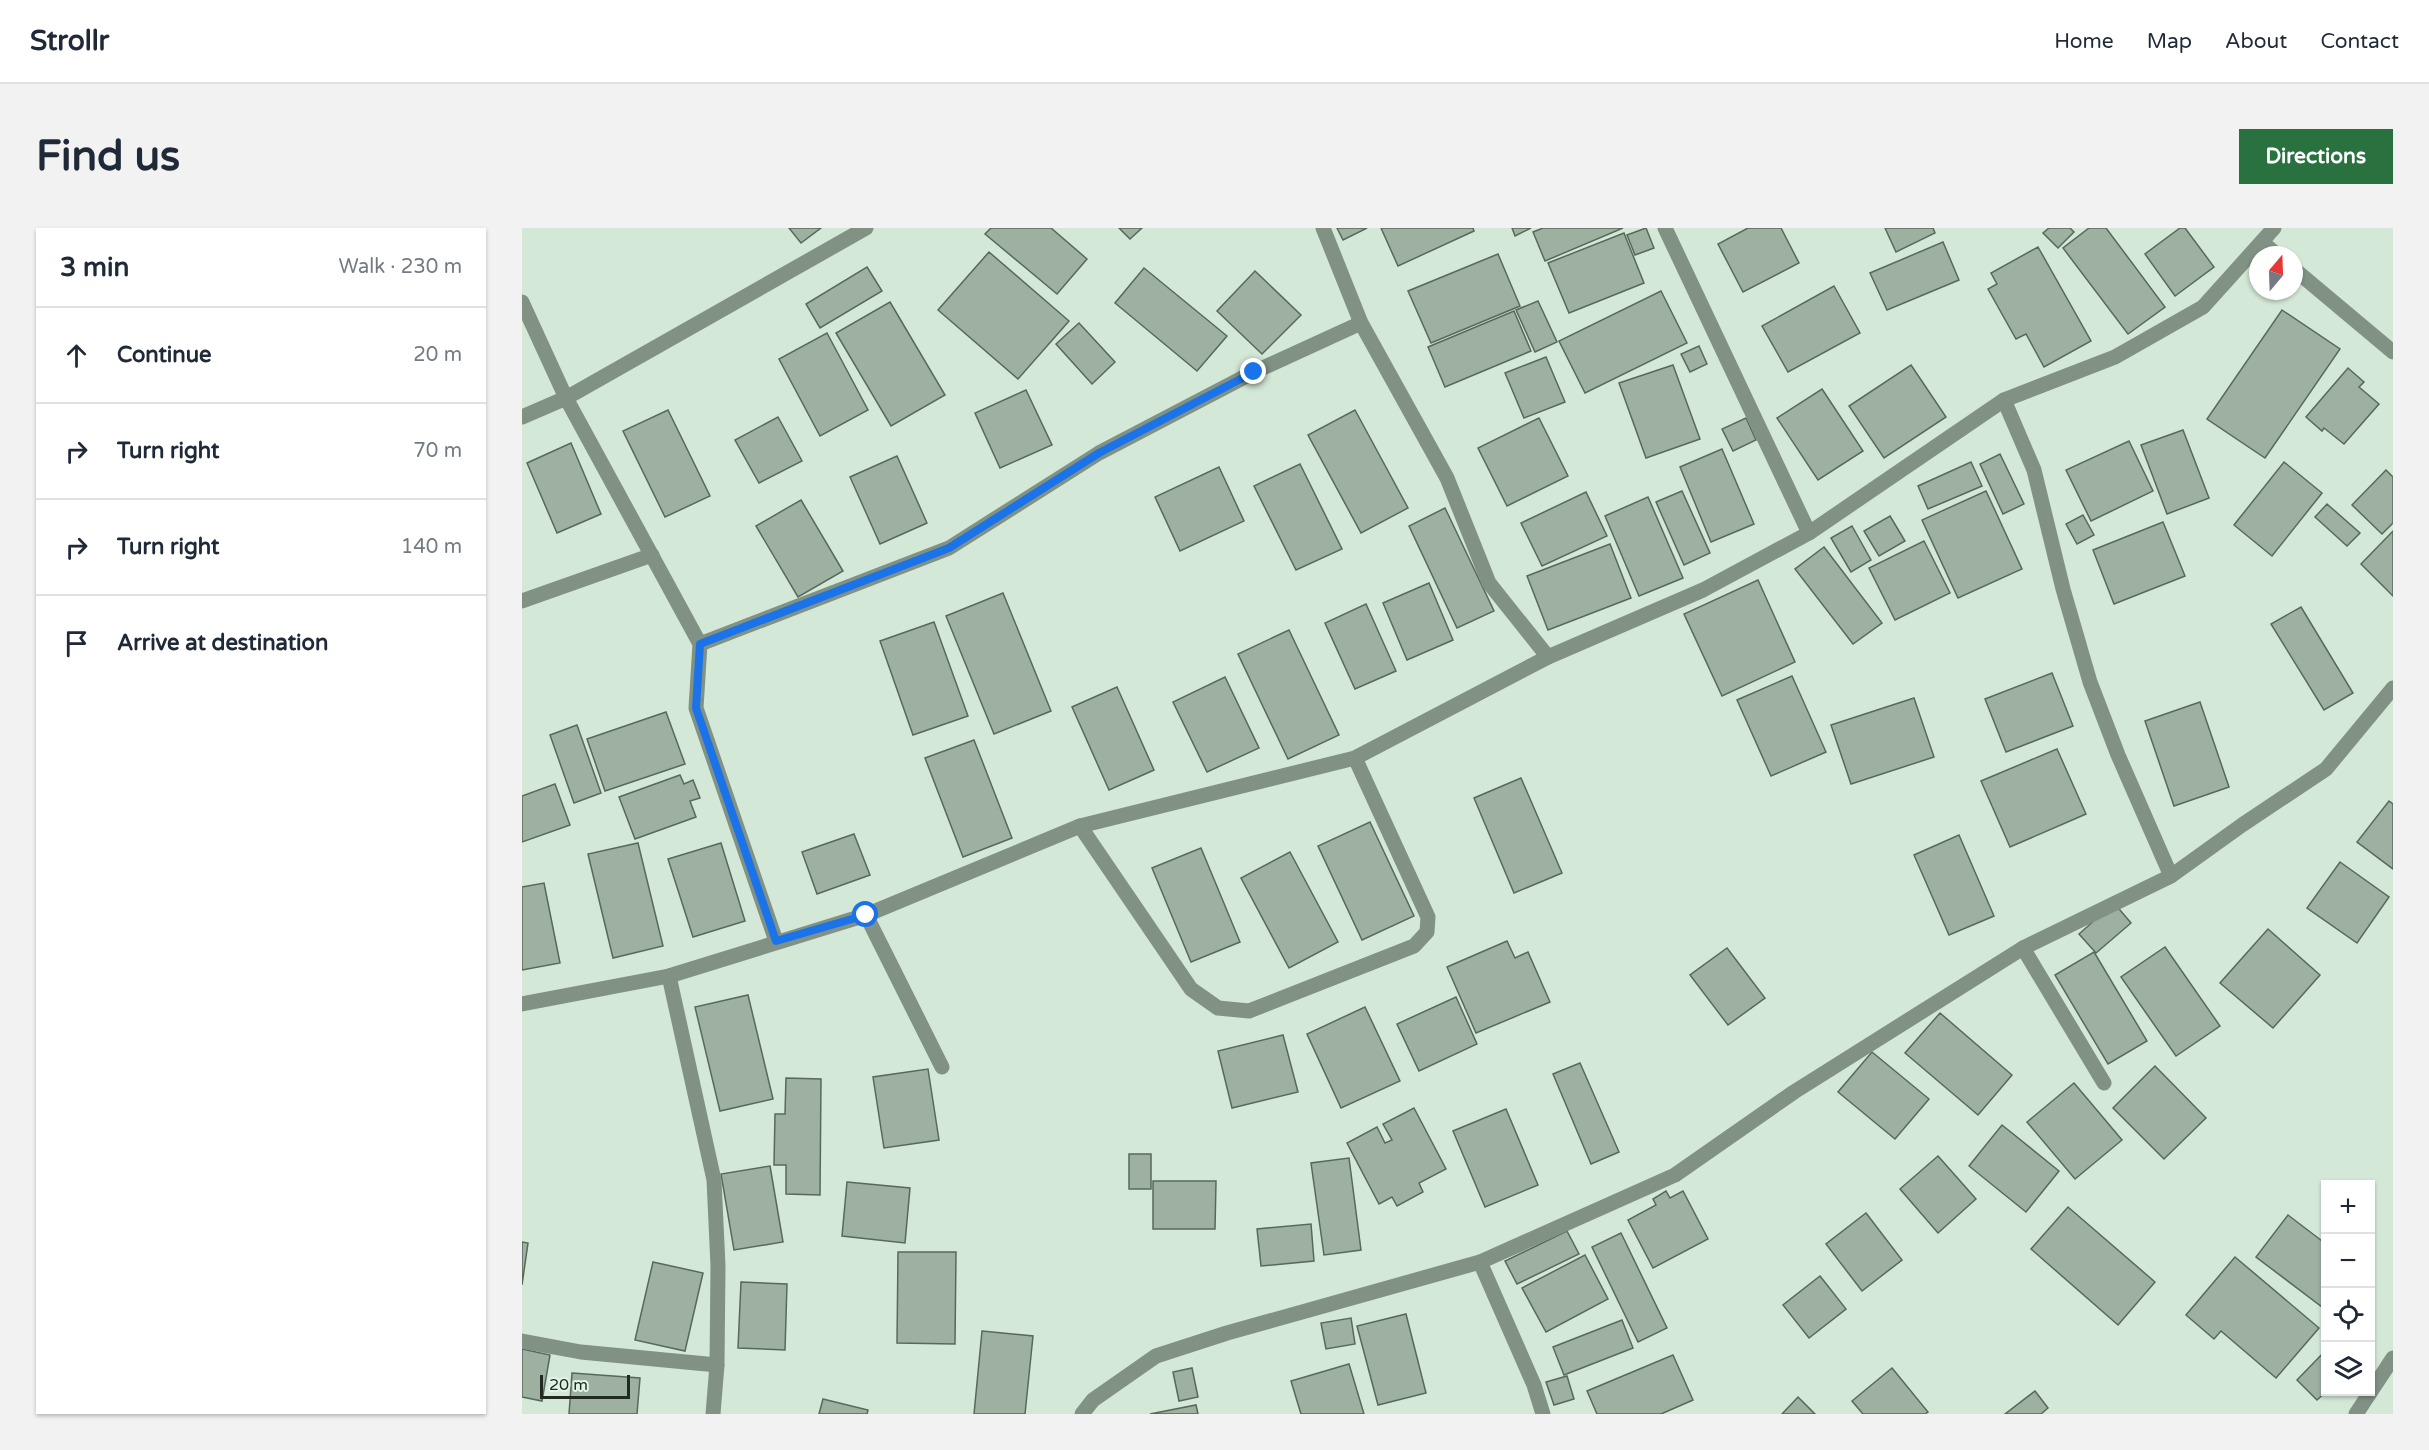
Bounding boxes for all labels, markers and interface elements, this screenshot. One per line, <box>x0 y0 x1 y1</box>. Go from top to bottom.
text: Strollr <box>30 24 109 58</box>
text: Home <box>2054 29 2114 54</box>
text: Map <box>2147 29 2192 54</box>
text: About <box>2225 29 2287 54</box>
text: Contact <box>2320 29 2399 54</box>
button: Directions <box>2239 129 2393 184</box>
text: Find us <box>36 131 180 182</box>
north arrow <box>2249 246 2303 300</box>
text: 3 min <box>60 252 129 283</box>
text: Walk · 230 m <box>339 255 462 279</box>
icon: ahead <box>60 339 93 372</box>
text: Continue <box>117 342 212 368</box>
text: 20 m <box>413 343 462 367</box>
route end <box>1240 358 1266 384</box>
icon: right <box>60 435 93 468</box>
text: Turn right <box>117 438 219 464</box>
text: 70 m <box>413 439 462 463</box>
icon: right <box>60 531 93 564</box>
text: Turn right <box>117 534 219 560</box>
text: 140 m <box>401 535 462 559</box>
icon: arrive <box>60 627 93 660</box>
text: Arrive at destination <box>117 630 328 656</box>
route start <box>852 901 878 927</box>
map controls <box>2321 1180 2375 1396</box>
button: + <box>2321 1180 2375 1234</box>
button: − <box>2321 1234 2375 1288</box>
button: locate <box>2321 1288 2375 1342</box>
button: layers <box>2321 1342 2375 1396</box>
scale bar <box>540 1372 630 1400</box>
text: 20 m <box>549 1375 588 1395</box>

